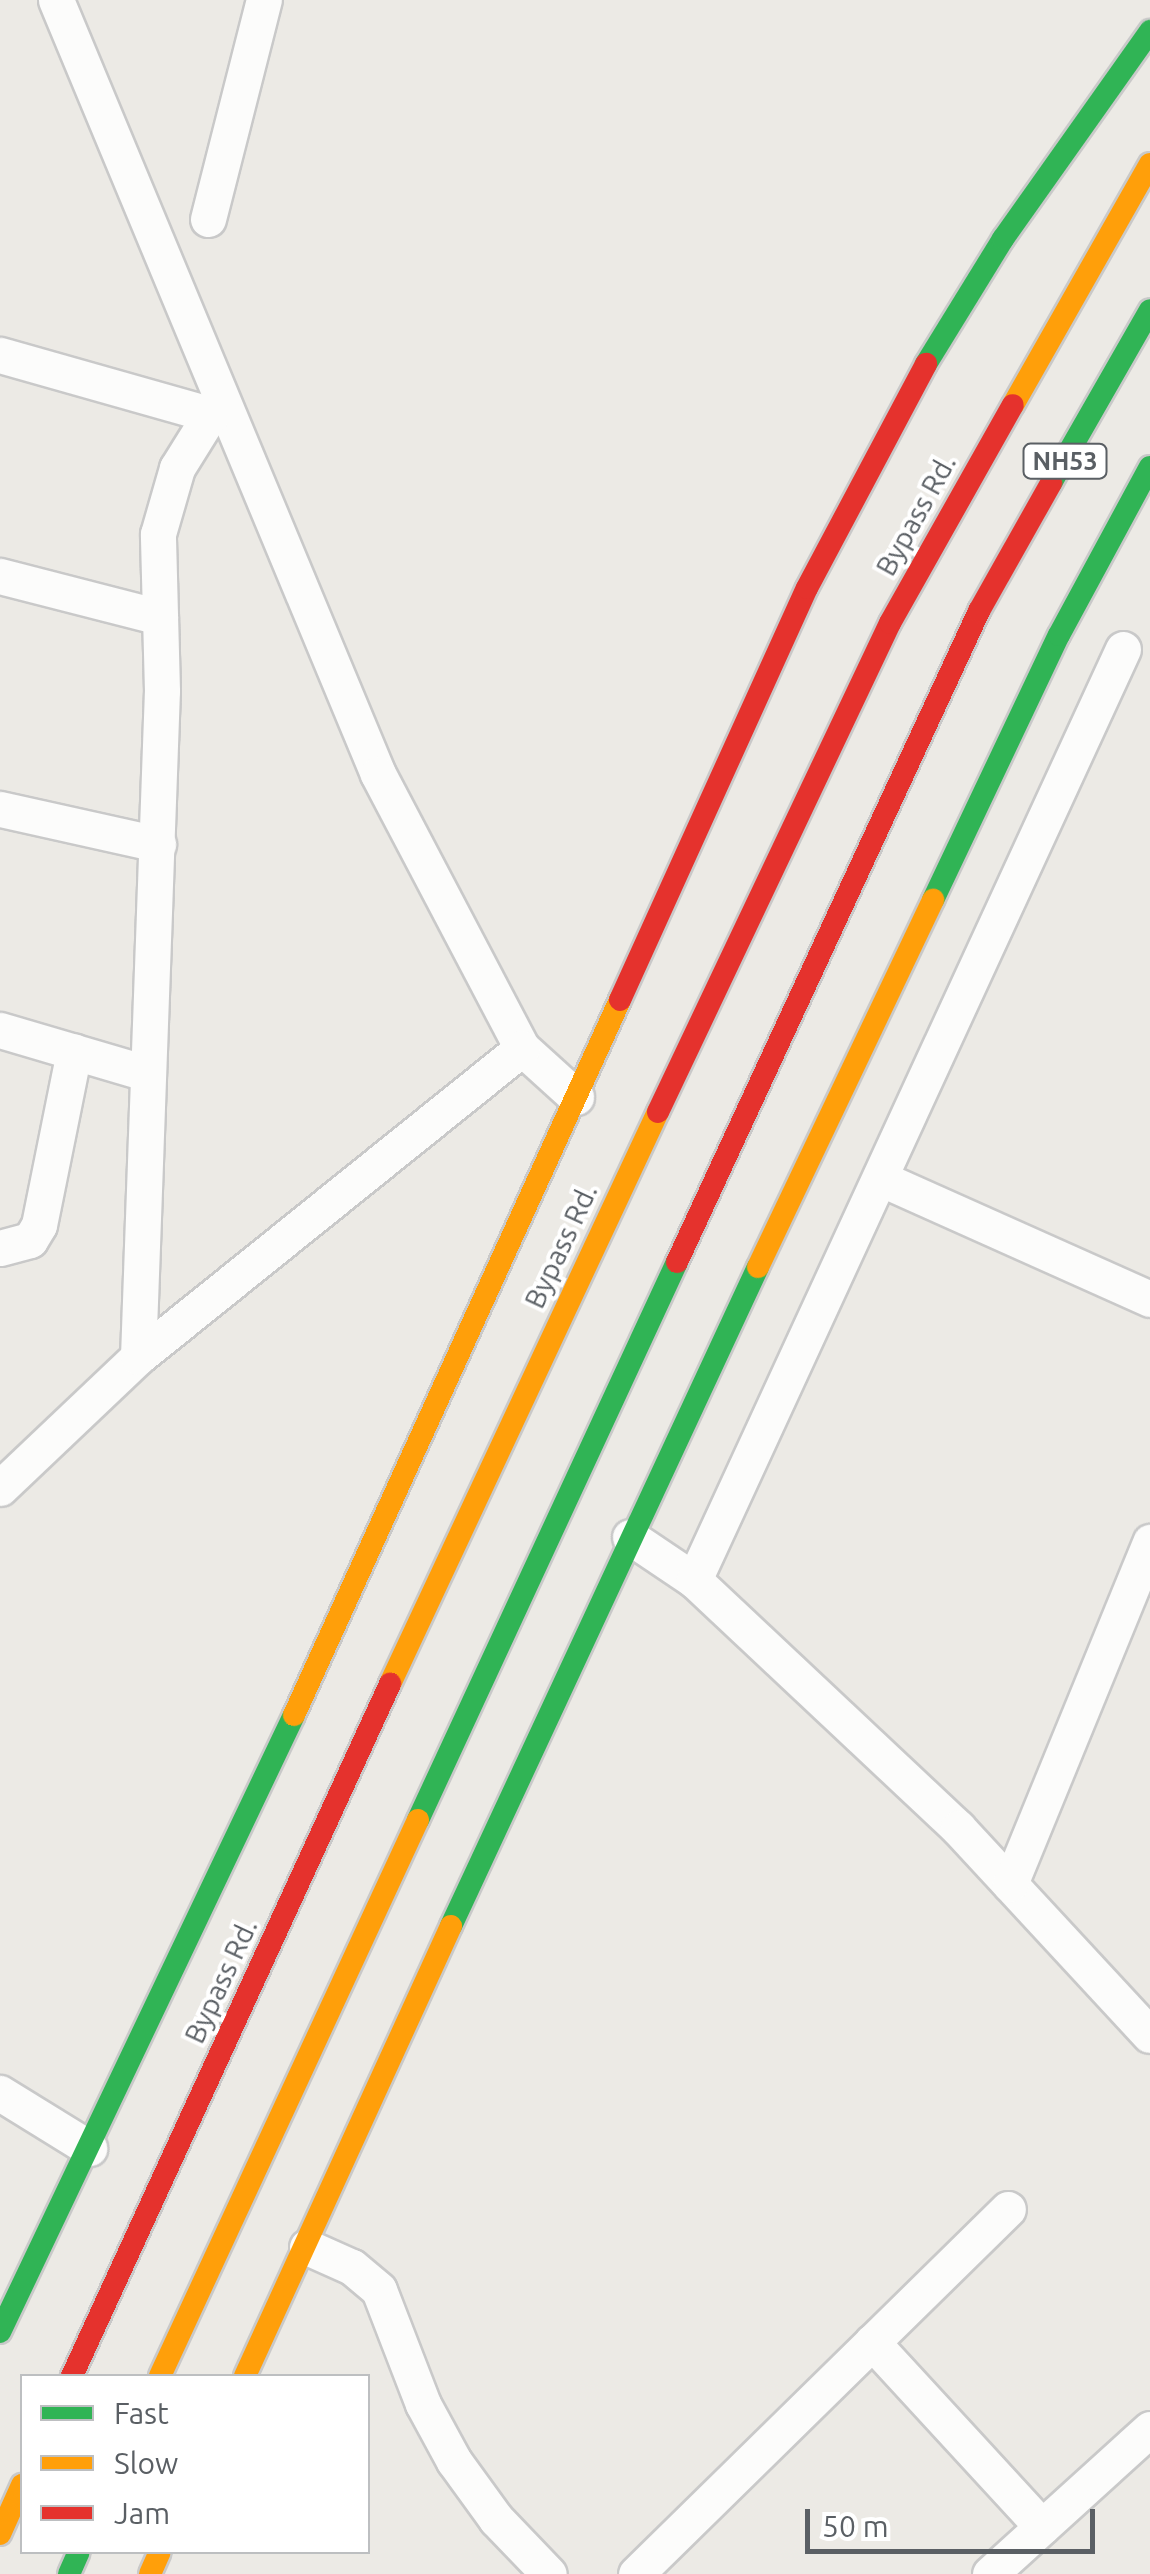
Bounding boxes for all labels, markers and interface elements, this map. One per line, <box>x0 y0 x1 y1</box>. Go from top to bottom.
road number: NH53 <box>1022 441 1108 481</box>
street label: Bypass Rd. <box>869 449 963 581</box>
street label: Bypass Rd. <box>518 1178 604 1314</box>
street label: Bypass Rd. <box>178 1913 264 2049</box>
legend <box>20 2374 370 2554</box>
text: Fast <box>114 2396 169 2430</box>
text: Slow <box>114 2446 178 2480</box>
scale bar <box>810 2489 1100 2551</box>
text: Jam <box>114 2496 170 2530</box>
text: 50 m <box>822 2509 889 2543</box>

